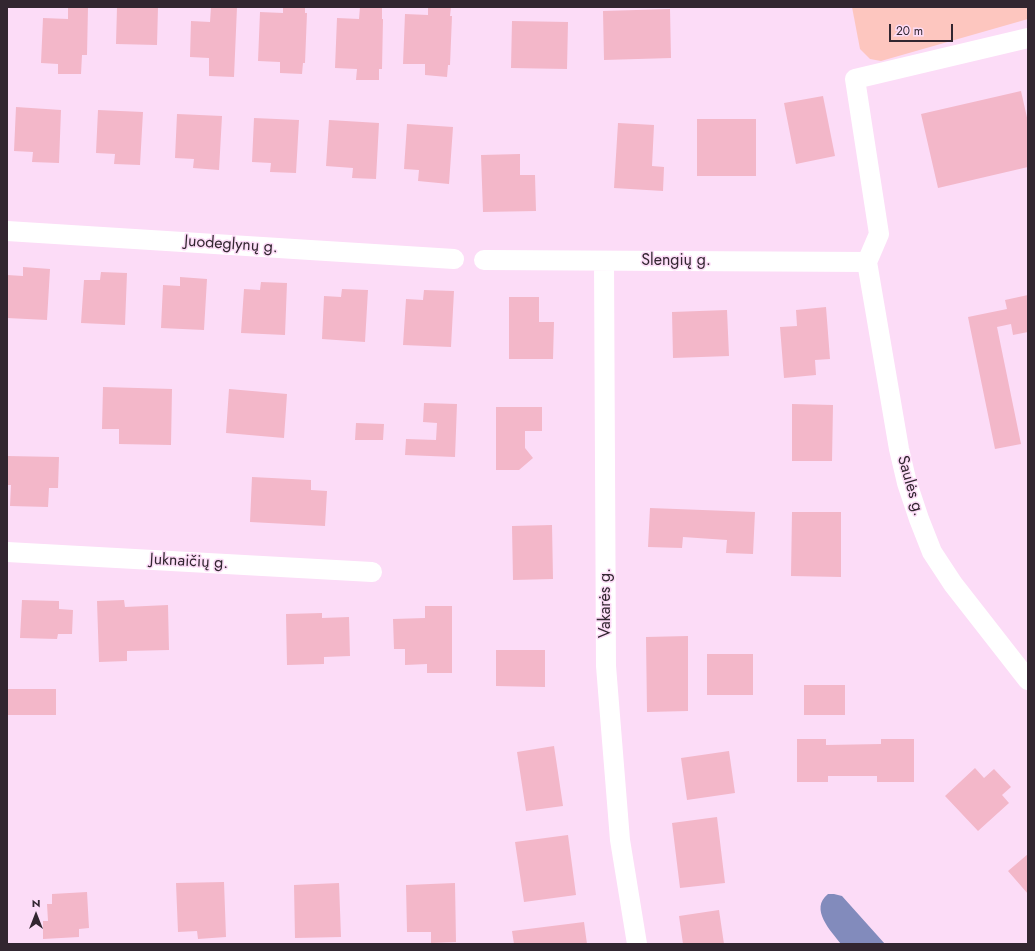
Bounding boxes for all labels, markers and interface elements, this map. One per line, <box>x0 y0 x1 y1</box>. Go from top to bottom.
scale bar <box>891 16 955 42</box>
text: 20 m <box>896 22 923 40</box>
street label: Juodeglynų g. <box>184 232 278 258</box>
street label: Slengių g. <box>641 251 711 271</box>
street label: Saulės g. <box>892 454 928 518</box>
street label: Juknaičių g. <box>149 550 229 574</box>
street label: Vakarės g. <box>596 568 616 638</box>
north arrow <box>16 895 56 935</box>
text: N <box>32 895 40 911</box>

